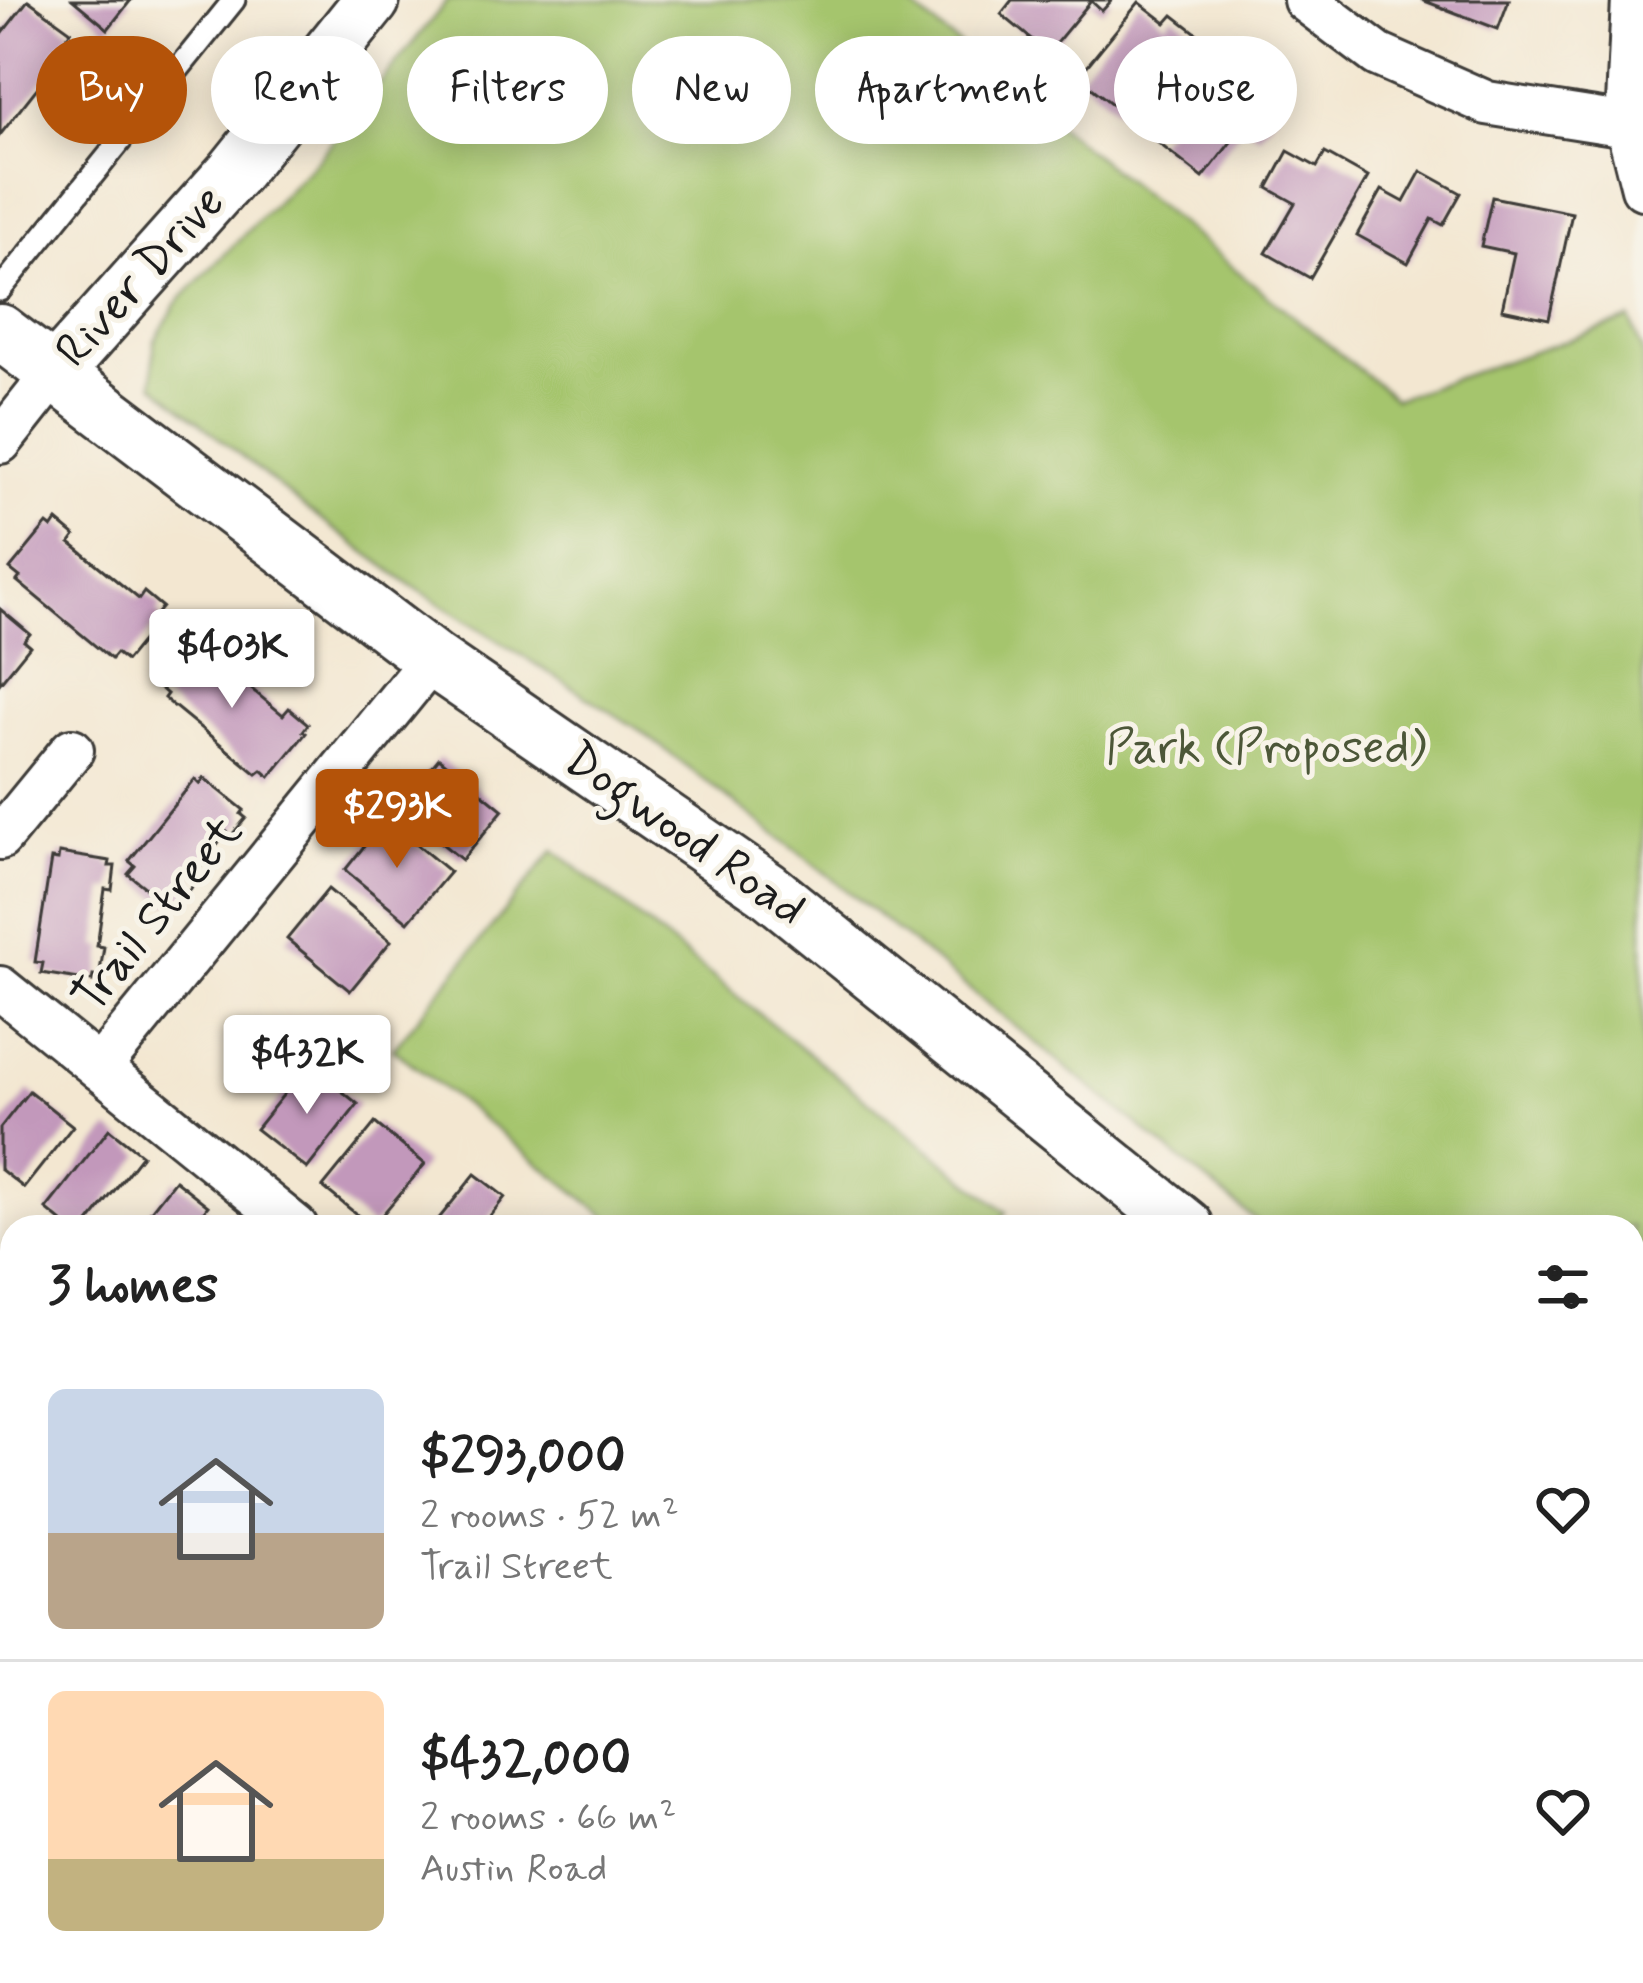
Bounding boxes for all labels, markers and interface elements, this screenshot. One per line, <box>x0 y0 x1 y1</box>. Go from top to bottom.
chip: Buy <box>36 36 187 144</box>
chip: Rent <box>211 36 383 144</box>
chip: Filters <box>407 36 608 144</box>
chip: New <box>632 36 791 144</box>
chip: Apartment <box>815 36 1090 144</box>
chip: House <box>1114 36 1297 144</box>
street label: River Drive <box>42 172 240 382</box>
pin: $403K <box>148 609 316 711</box>
text: $403K <box>176 622 288 673</box>
park label: Park (Proposed) <box>1105 717 1427 780</box>
street label: Dogwood Road <box>548 728 817 946</box>
pin: $293K <box>313 769 481 871</box>
text: $293K <box>343 782 451 833</box>
street label: Trail Street <box>59 803 257 1027</box>
pin: $432K <box>223 1015 391 1117</box>
text: $432K <box>251 1028 363 1079</box>
text: 3 homes <box>48 1254 218 1320</box>
icon: filters <box>1530 1254 1596 1320</box>
text: $293,000 <box>420 1425 626 1491</box>
icon: home <box>144 1437 288 1581</box>
icon: heart <box>1530 1476 1596 1542</box>
text: 2 rooms · 52 m² <box>420 1491 679 1542</box>
text: Trail Street <box>420 1542 613 1593</box>
text: $432,000 <box>420 1727 631 1793</box>
icon: home <box>144 1739 288 1883</box>
icon: heart <box>1530 1778 1596 1844</box>
text: 2 rooms · 66 m² <box>420 1793 676 1844</box>
text: Austin Road <box>420 1844 607 1895</box>

